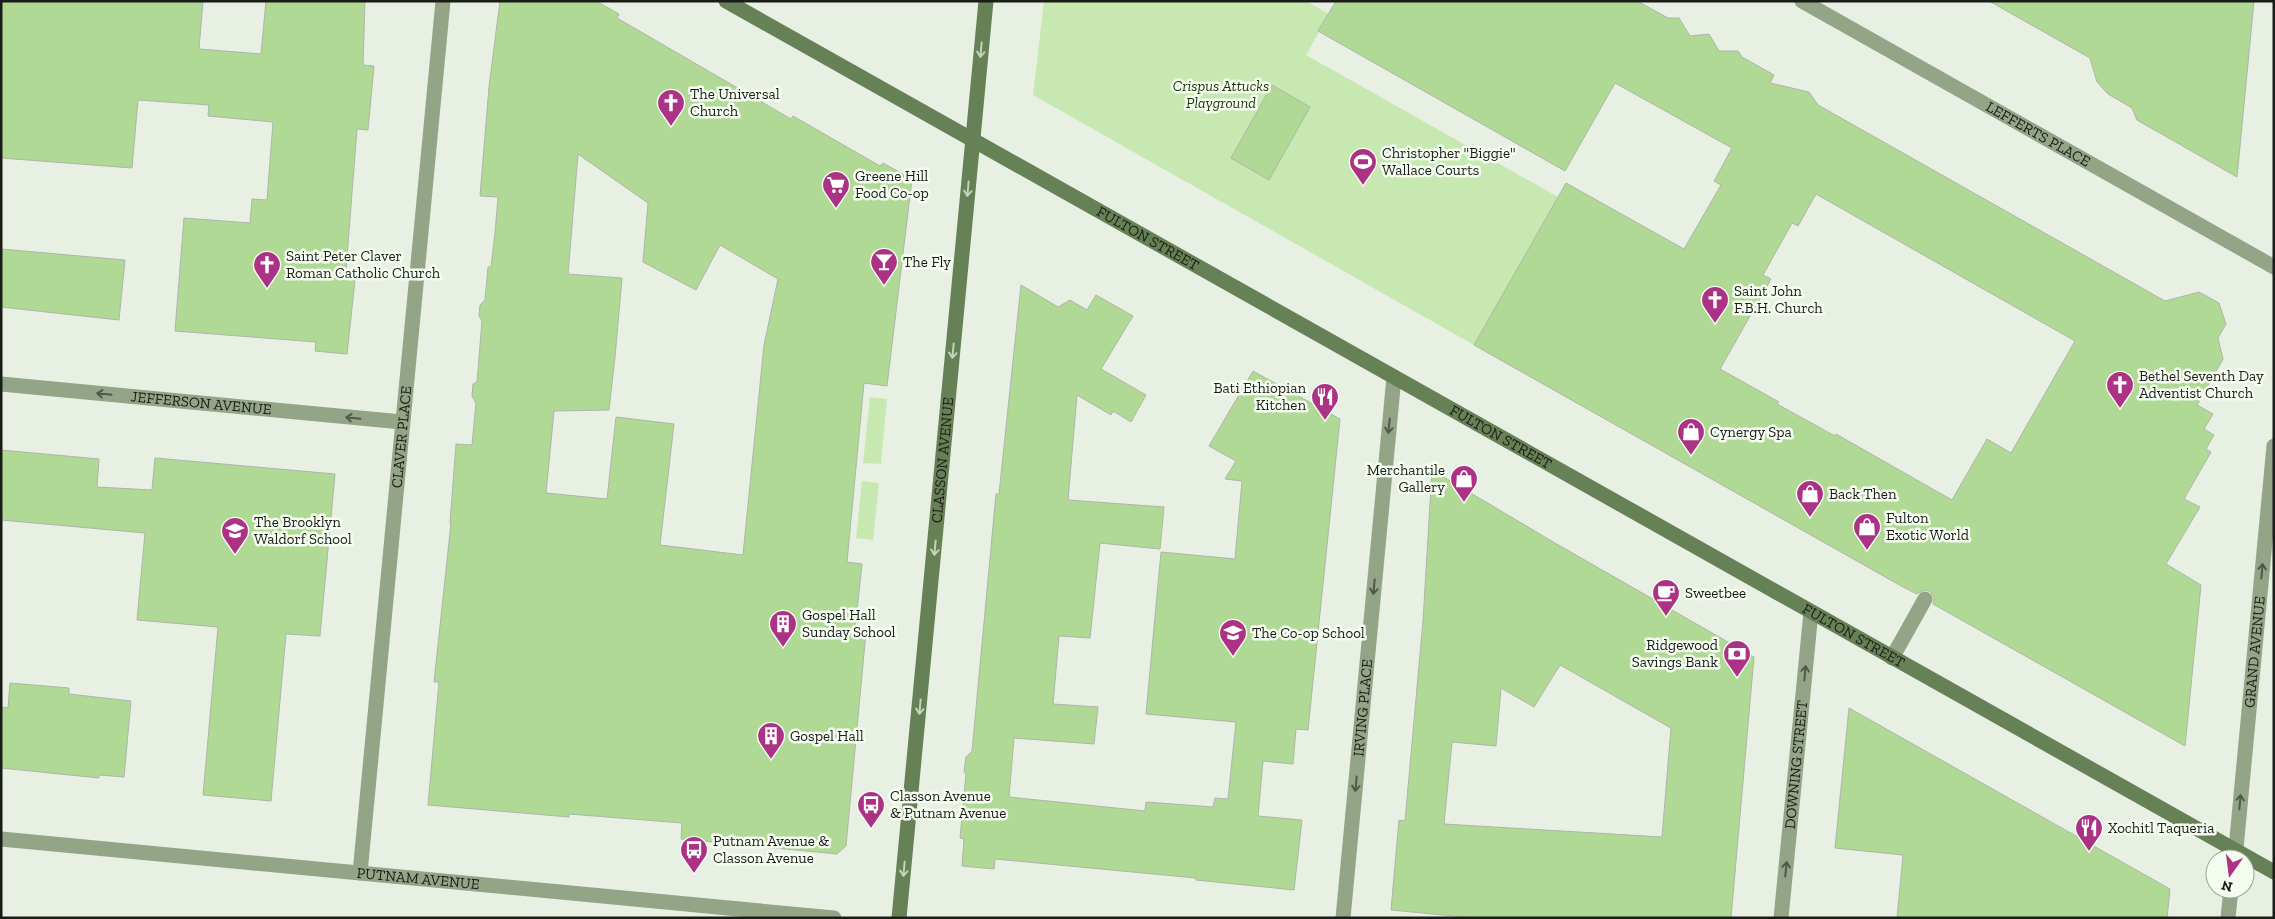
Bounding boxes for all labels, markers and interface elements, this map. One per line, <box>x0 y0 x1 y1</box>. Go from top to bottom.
one-way arrow <box>976 42 986 58</box>
park label: Crispus Attucks Playground <box>1173 77 1269 112</box>
place label: The Universal Church <box>690 85 780 120</box>
church icon: The Universal Church <box>656 88 686 127</box>
street label: LEFFERTS PLACE <box>1983 97 2094 171</box>
place label: Christopher "Biggie" Wallace Courts <box>1382 144 1516 179</box>
sports icon: Christopher "Biggie" Wallace Courts <box>1348 147 1378 186</box>
place label: Greene Hill Food Co-op <box>855 167 929 202</box>
supermarket icon: Greene Hill Food Co-op <box>821 170 851 209</box>
one-way arrow <box>963 181 973 197</box>
street label: FULTON STREET <box>1093 202 1202 274</box>
place label: Saint Peter Claver Roman Catholic Church <box>286 247 441 282</box>
bar icon: The Fly <box>869 247 899 286</box>
church icon: Saint Peter Claver Roman Catholic Church <box>252 250 282 289</box>
place label: The Fly <box>903 253 951 271</box>
place label: Saint John F.B.H. Church <box>1734 282 1823 317</box>
church icon: Saint John F.B.H. Church <box>1700 285 1730 324</box>
one-way arrow <box>948 343 958 359</box>
place label: Bethel Seventh Day Adventist Church <box>2139 367 2264 402</box>
church icon: Bethel Seventh Day Adventist Church <box>2105 370 2135 409</box>
place label: Bati Ethiopian Kitchen <box>1214 379 1306 414</box>
restaurant icon: Bati Ethiopian Kitchen <box>1310 382 1340 421</box>
street label: CLAVER PLACE <box>388 385 415 489</box>
street label: JEFFERSON AVENUE <box>130 387 272 419</box>
one-way arrow <box>97 389 113 399</box>
street label: CLASSON AVENUE <box>928 396 957 524</box>
street label: FULTON STREET <box>1446 401 1555 473</box>
one-way arrow <box>346 413 362 423</box>
one-way arrow <box>1384 417 1394 433</box>
shop icon: Cynergy Spa <box>1676 417 1706 456</box>
place label: Cynergy Spa <box>1710 423 1792 441</box>
place label: Merchantile Gallery <box>1367 461 1445 496</box>
shop icon: Merchantile Gallery <box>1449 464 1479 503</box>
shop icon: Back Then <box>1795 479 1825 518</box>
place label: Back Then <box>1829 485 1897 503</box>
place label: Fulton Exotic World <box>1886 509 1970 544</box>
shop icon: Fulton Exotic World <box>1852 512 1882 551</box>
place label: The Brooklyn Waldorf School <box>254 513 352 548</box>
school or university icon: The Brooklyn Waldorf School <box>220 516 250 555</box>
one-way arrow <box>930 539 939 555</box>
one-way arrow <box>2257 563 2267 579</box>
cafe icon: Sweetbee <box>1651 578 1681 617</box>
one-way arrow <box>1369 579 1379 595</box>
place label: Sweetbee <box>1685 584 1746 602</box>
street label: GRAND AVENUE <box>2240 595 2269 708</box>
street label: FULTON STREET <box>1799 600 1908 671</box>
place label: Gospel Hall Sunday School <box>802 606 896 641</box>
building icon: Gospel Hall Sunday School <box>768 609 798 648</box>
school or university icon: The Co-op School <box>1218 618 1248 657</box>
place label: The Co-op School <box>1252 624 1365 642</box>
place label: Ridgewood Savings Bank <box>1632 636 1719 671</box>
bank icon: Ridgewood Savings Bank <box>1722 639 1752 678</box>
street label: IRVING PLACE <box>1349 658 1376 757</box>
one-way arrow <box>1800 665 1810 681</box>
one-way arrow <box>915 698 924 714</box>
street label: DOWNING STREET <box>1781 699 1811 830</box>
building icon: Gospel Hall <box>756 721 786 760</box>
place label: Gospel Hall <box>790 727 864 745</box>
one-way arrow <box>1351 776 1360 792</box>
place label: Classon Avenue & Putnam Avenue <box>890 787 1006 822</box>
bus stop icon: Classon Avenue & Putnam Avenue <box>856 790 886 829</box>
one-way arrow <box>2235 795 2245 811</box>
restaurant icon: Xochitl Taqueria <box>2074 813 2104 852</box>
place label: Xochitl Taqueria <box>2108 819 2214 837</box>
place label: Putnam Avenue & Classon Avenue <box>713 832 829 867</box>
bus stop icon: Putnam Avenue & Classon Avenue <box>679 835 709 874</box>
north arrow <box>2205 849 2255 899</box>
one-way arrow <box>899 860 909 876</box>
one-way arrow <box>1781 862 1790 878</box>
street label: PUTNAM AVENUE <box>356 864 481 893</box>
text: N <box>2219 877 2234 896</box>

